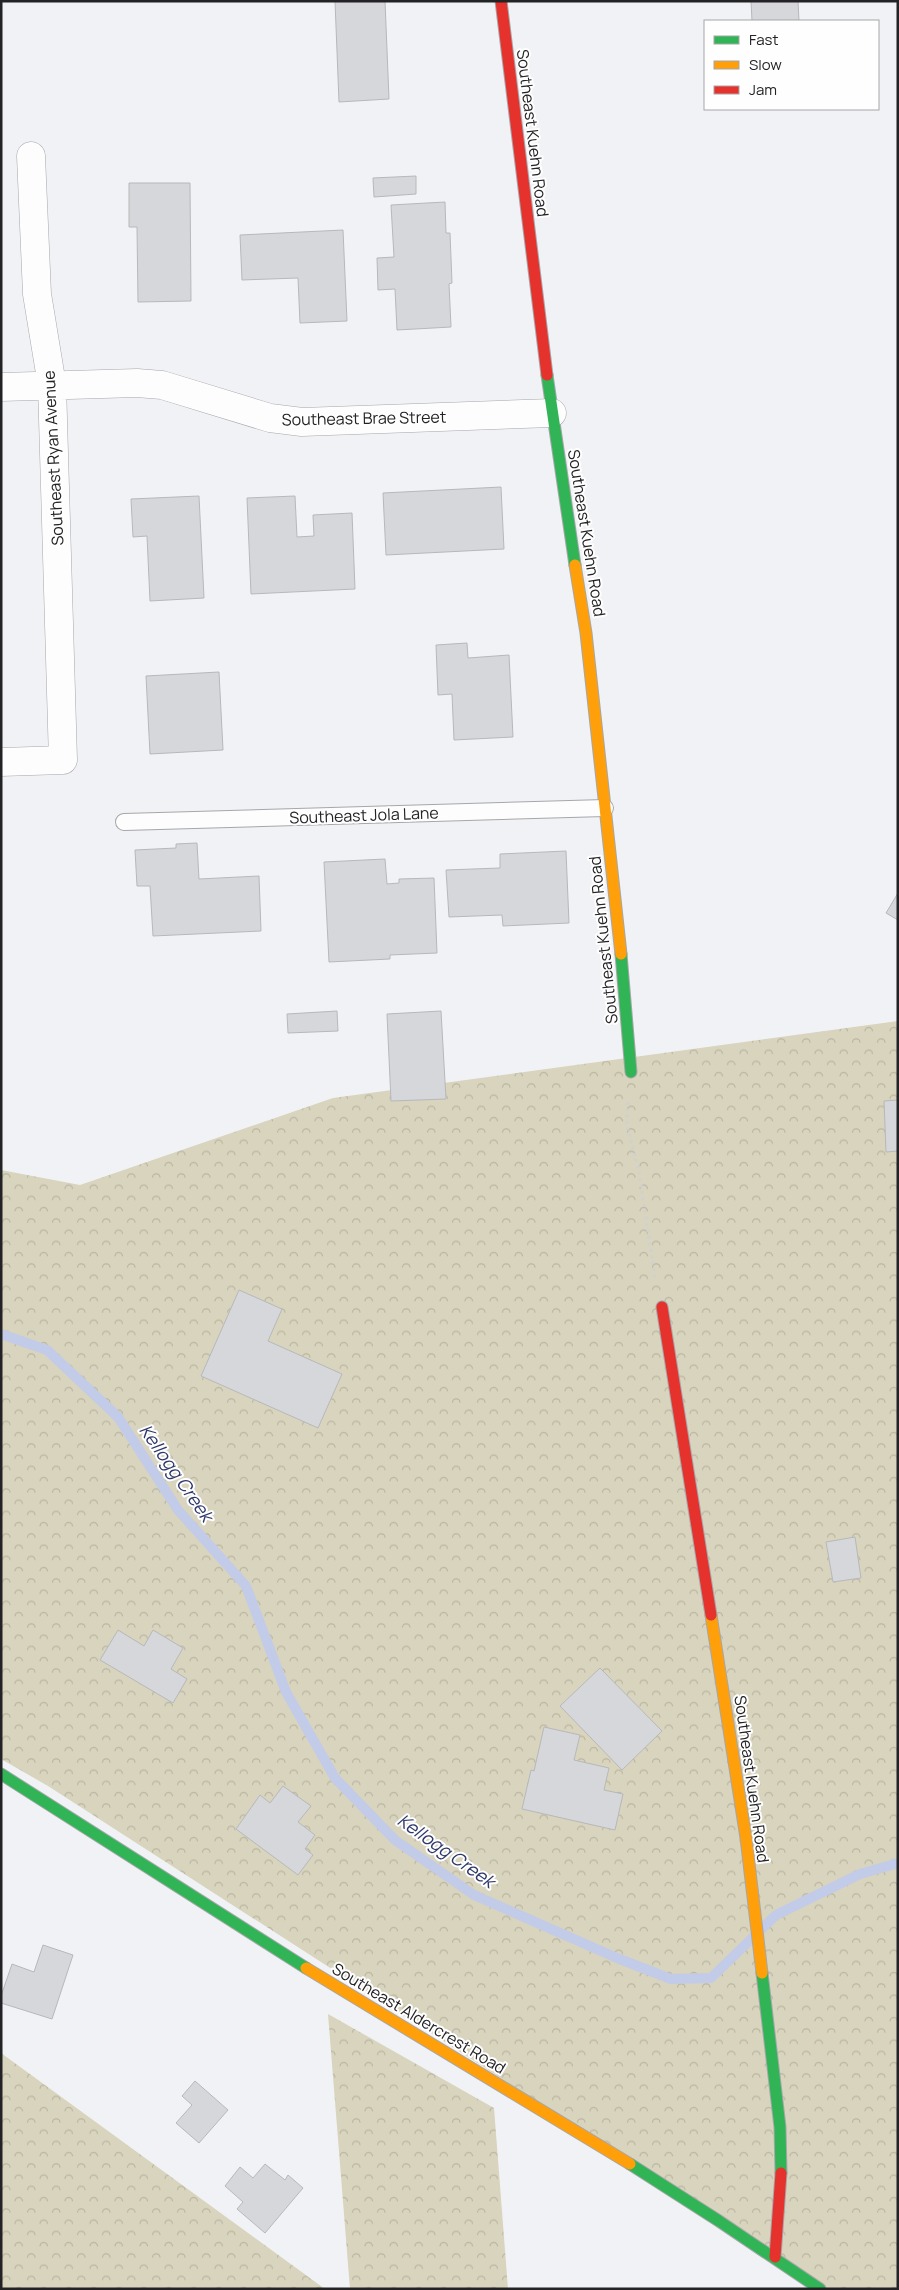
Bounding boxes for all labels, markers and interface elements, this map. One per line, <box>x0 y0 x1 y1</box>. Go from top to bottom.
legend <box>704 20 879 110</box>
text: Fast <box>749 29 778 50</box>
street label: Southeast Kuehn Road <box>512 48 554 218</box>
text: Slow <box>749 54 782 75</box>
text: Jam <box>749 79 777 100</box>
street label: Southeast Ryan Avenue <box>37 370 69 546</box>
street label: Southeast Brae Street <box>282 406 446 430</box>
street label: Southeast Kuehn Road <box>563 448 611 618</box>
street label: Southeast Jola Lane <box>289 801 439 829</box>
street label: Southeast Kuehn Road <box>583 855 623 1025</box>
water label: Kellogg Creek <box>134 1419 221 1528</box>
street label: Southeast Kuehn Road <box>729 1694 775 1864</box>
water label: Kellogg Creek <box>393 1808 503 1894</box>
street label: Southeast Aldercrest Road <box>328 1957 510 2079</box>

